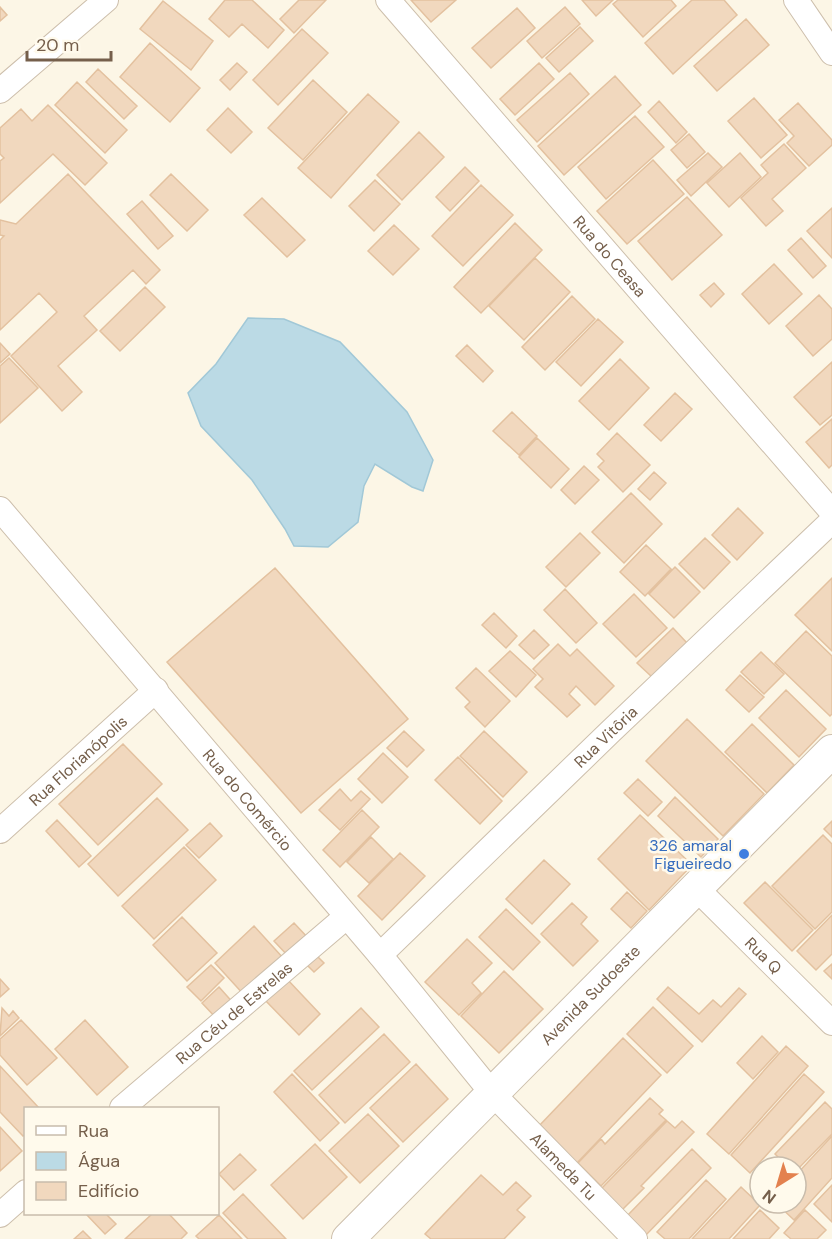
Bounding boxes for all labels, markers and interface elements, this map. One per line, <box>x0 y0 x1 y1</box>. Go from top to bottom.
scale bar <box>27 24 111 62</box>
text: 20 m <box>36 33 79 57</box>
street label: Rua do Ceasa <box>569 211 651 301</box>
street label: Rua Vitôria <box>569 701 642 772</box>
street label: Rua Florianópolis <box>24 711 131 810</box>
street label: Rua do Comércio <box>198 744 297 855</box>
place label: 326 amaral Figueiredo <box>649 835 732 874</box>
marker: 326 amaral Figueiredo <box>737 847 751 861</box>
street label: Rua Q <box>741 932 787 978</box>
street label: Avenida Sudoeste <box>536 940 645 1049</box>
street label: Rua Céu de Estrelas <box>171 957 297 1068</box>
legend <box>24 1107 219 1215</box>
text: Rua <box>78 1119 109 1143</box>
street label: Alameda Tu <box>526 1128 601 1204</box>
text: Água <box>78 1149 120 1173</box>
north arrow <box>748 1155 808 1215</box>
text: Edifício <box>78 1179 139 1203</box>
text: N <box>758 1185 780 1208</box>

